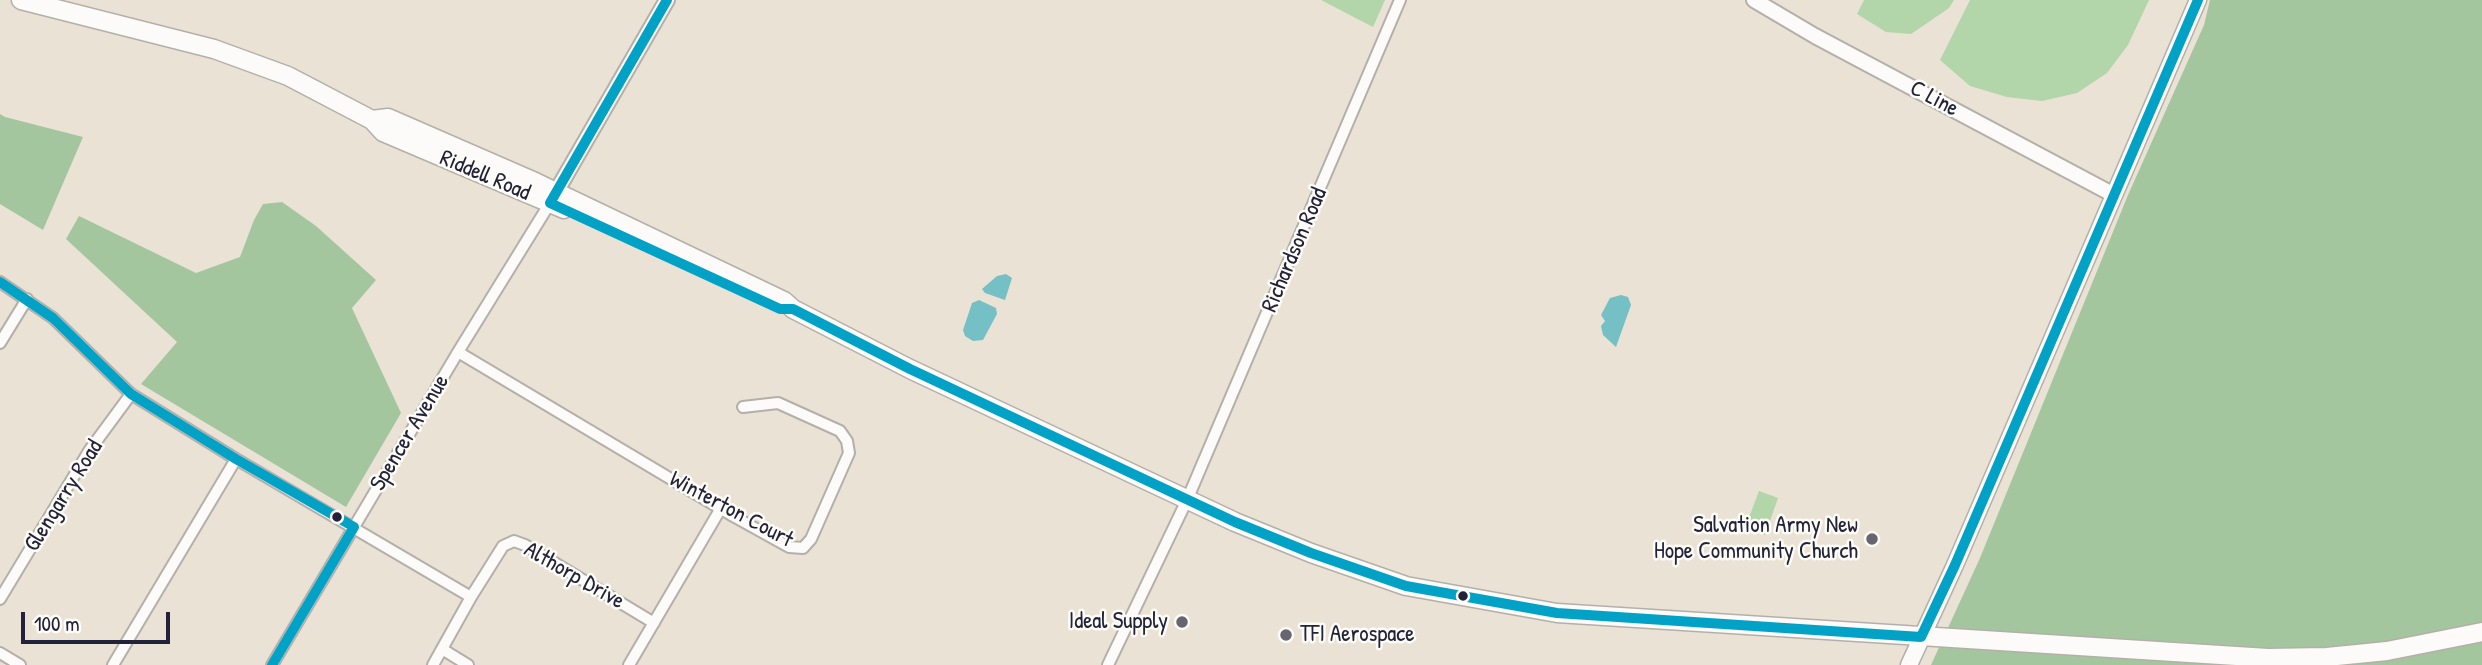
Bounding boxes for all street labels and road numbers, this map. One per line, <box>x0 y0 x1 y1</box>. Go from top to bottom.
street label: C Line <box>1905 75 1963 123</box>
street label: Riddell Road <box>436 145 534 207</box>
street label: Richardson Road <box>1256 184 1334 316</box>
street label: Spencer Avenue <box>365 370 455 496</box>
street label: Glengarry Road <box>19 435 109 557</box>
street label: Winterton Court <box>664 466 798 554</box>
street label: Althorp Drive <box>519 536 629 616</box>

